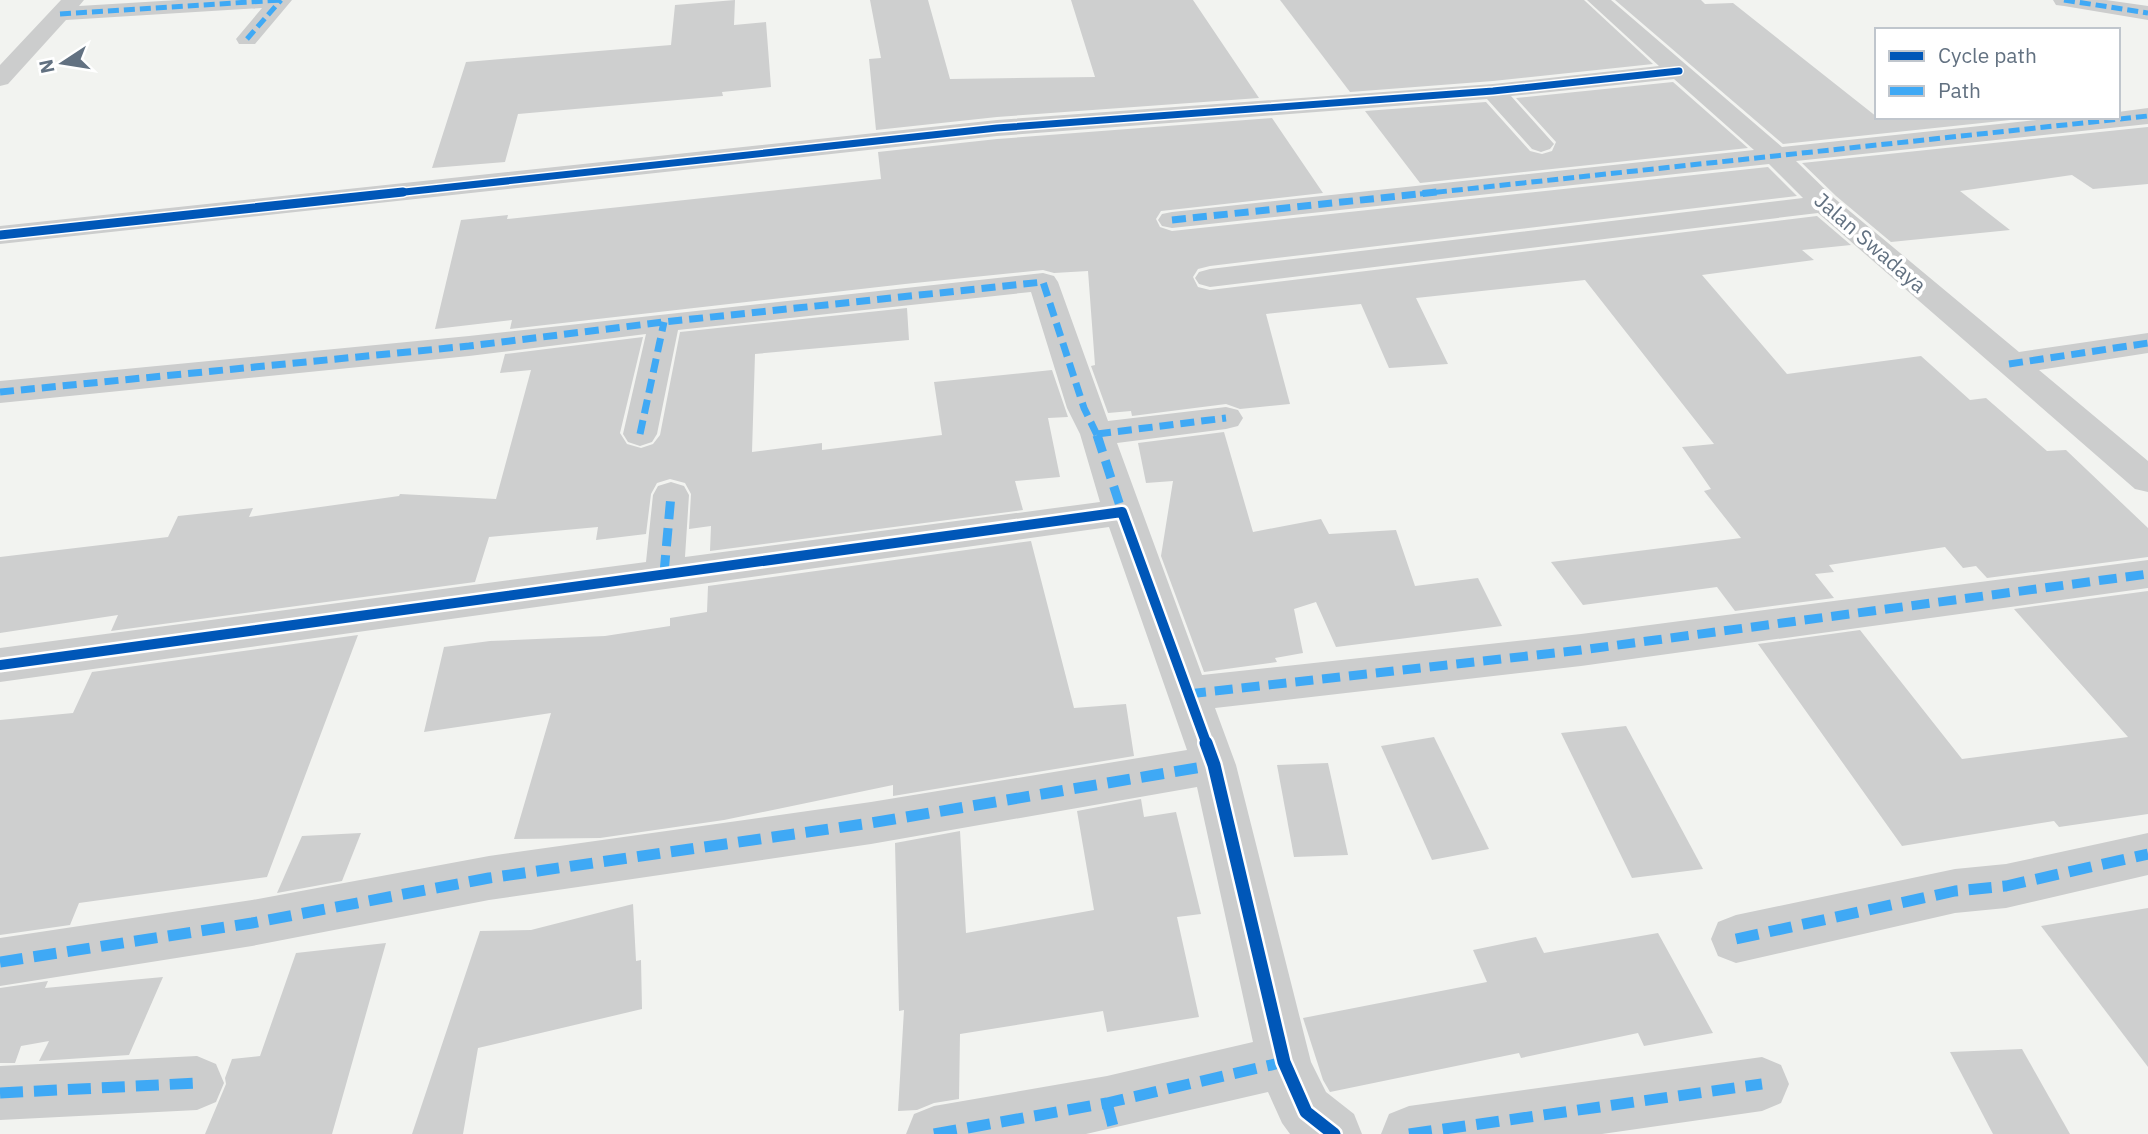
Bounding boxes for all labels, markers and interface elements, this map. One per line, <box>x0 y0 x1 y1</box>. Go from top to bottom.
north arrow <box>28 28 98 98</box>
legend <box>1875 28 2120 119</box>
text: Cycle path <box>1938 41 2037 69</box>
text: N <box>33 57 60 76</box>
text: Path <box>1938 76 1981 104</box>
street label: Jalan Swadaya <box>1809 186 1933 299</box>

